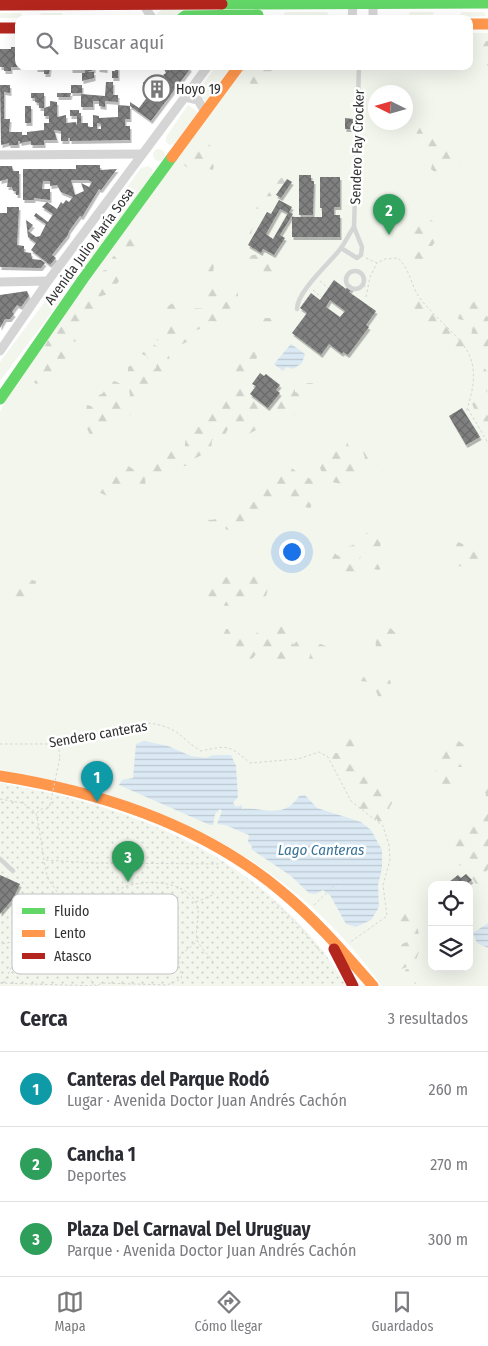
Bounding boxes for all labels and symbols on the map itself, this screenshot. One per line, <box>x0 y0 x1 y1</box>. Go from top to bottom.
building icon: Hoyo 19 <box>142 74 172 104</box>
place label: Hoyo 19 <box>176 81 221 98</box>
north arrow <box>368 85 413 130</box>
street label: Sendero Fay Crocker <box>347 89 368 205</box>
street label: Avenida Julio María Sosa <box>41 184 138 308</box>
pin: 2 <box>373 194 405 235</box>
your location <box>279 539 305 565</box>
street label: Sendero canteras <box>48 717 149 751</box>
pin: 1 <box>81 761 113 802</box>
pin: 3 <box>112 841 144 882</box>
water label: Lago Canteras <box>278 841 365 859</box>
legend <box>12 894 178 974</box>
text: Fluido <box>54 903 89 920</box>
text: Lento <box>54 925 86 942</box>
text: Atasco <box>54 948 92 965</box>

